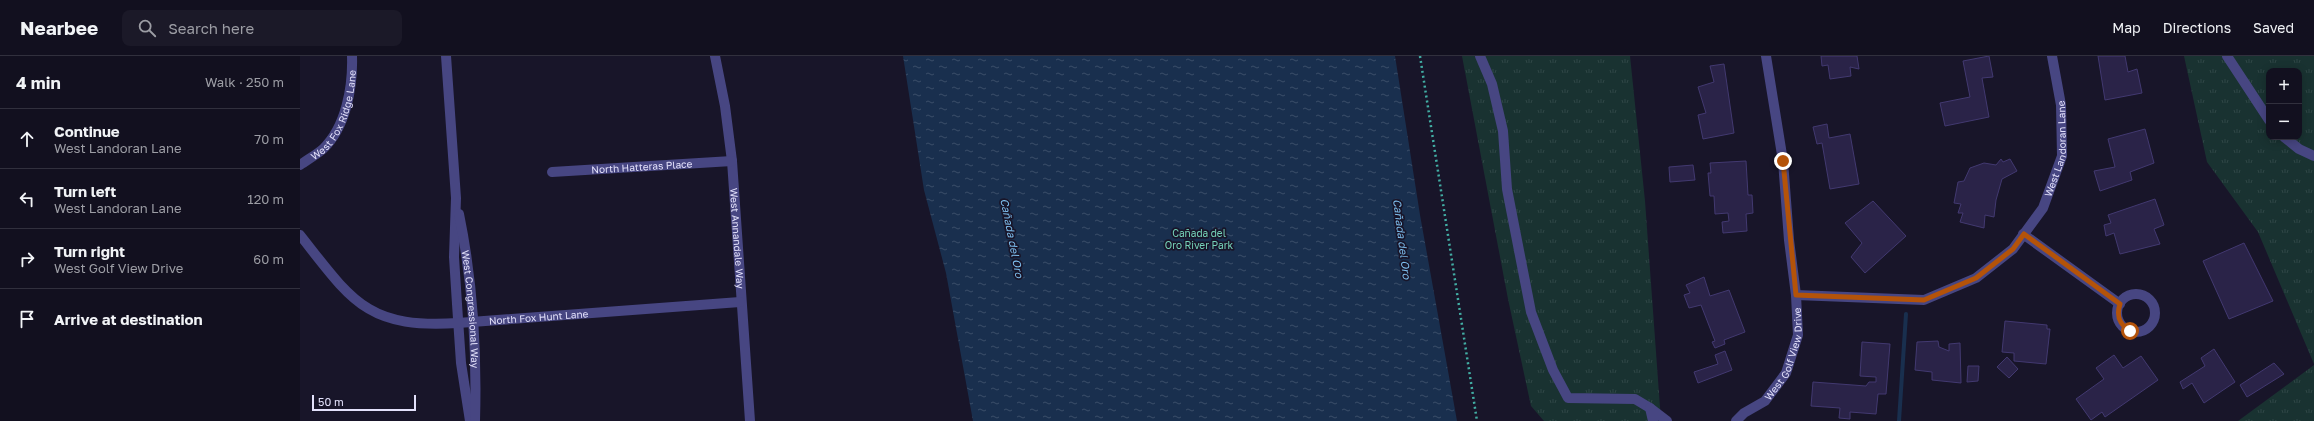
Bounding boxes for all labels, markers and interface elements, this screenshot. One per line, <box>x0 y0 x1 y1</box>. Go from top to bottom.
search box <box>122 10 402 46</box>
text: Nearbee <box>20 16 98 39</box>
icon: search <box>136 17 158 39</box>
text: Search here <box>168 19 254 37</box>
text: Map <box>2112 19 2141 36</box>
text: Directions <box>2163 19 2231 36</box>
text: Saved <box>2253 19 2294 36</box>
map controls <box>2266 68 2302 140</box>
button: + <box>2266 68 2302 104</box>
street label: West Fox Ridge Lane <box>308 69 358 162</box>
text: 4 min <box>16 72 61 93</box>
text: Walk · 250 m <box>205 74 284 90</box>
street label: West Landoran Lane <box>2042 99 2068 198</box>
button: − <box>2266 104 2302 140</box>
text: Continue <box>54 122 120 140</box>
icon: ahead <box>16 128 38 150</box>
text: 70 m <box>254 131 284 147</box>
text: West Landoran Lane <box>54 140 181 156</box>
route end <box>1774 152 1792 170</box>
street label: North Hatteras Place <box>591 157 693 176</box>
text: Turn left <box>54 182 116 200</box>
icon: left <box>16 188 38 210</box>
street label: West Annandale Way <box>728 188 747 290</box>
text: 120 m <box>247 191 284 207</box>
water label: Cañada del Oro <box>998 197 1027 280</box>
water label: Cañada del Oro <box>1391 198 1414 281</box>
text: West Landoran Lane <box>54 200 181 216</box>
park label: Cañada del Oro River Park <box>1165 227 1234 251</box>
text: Turn right <box>54 242 125 260</box>
icon: right <box>16 248 38 270</box>
street label: West Congressional Way <box>460 249 481 369</box>
text: 60 m <box>253 251 284 267</box>
text: West Golf View Drive <box>54 260 183 276</box>
street label: North Fox Hunt Lane <box>488 307 589 327</box>
street label: West Golf View Drive <box>1762 307 1804 402</box>
icon: arrive <box>16 308 38 330</box>
text: Arrive at destination <box>54 310 203 328</box>
route start <box>2121 322 2139 340</box>
scale bar <box>312 393 416 412</box>
text: 50 m <box>318 395 344 408</box>

